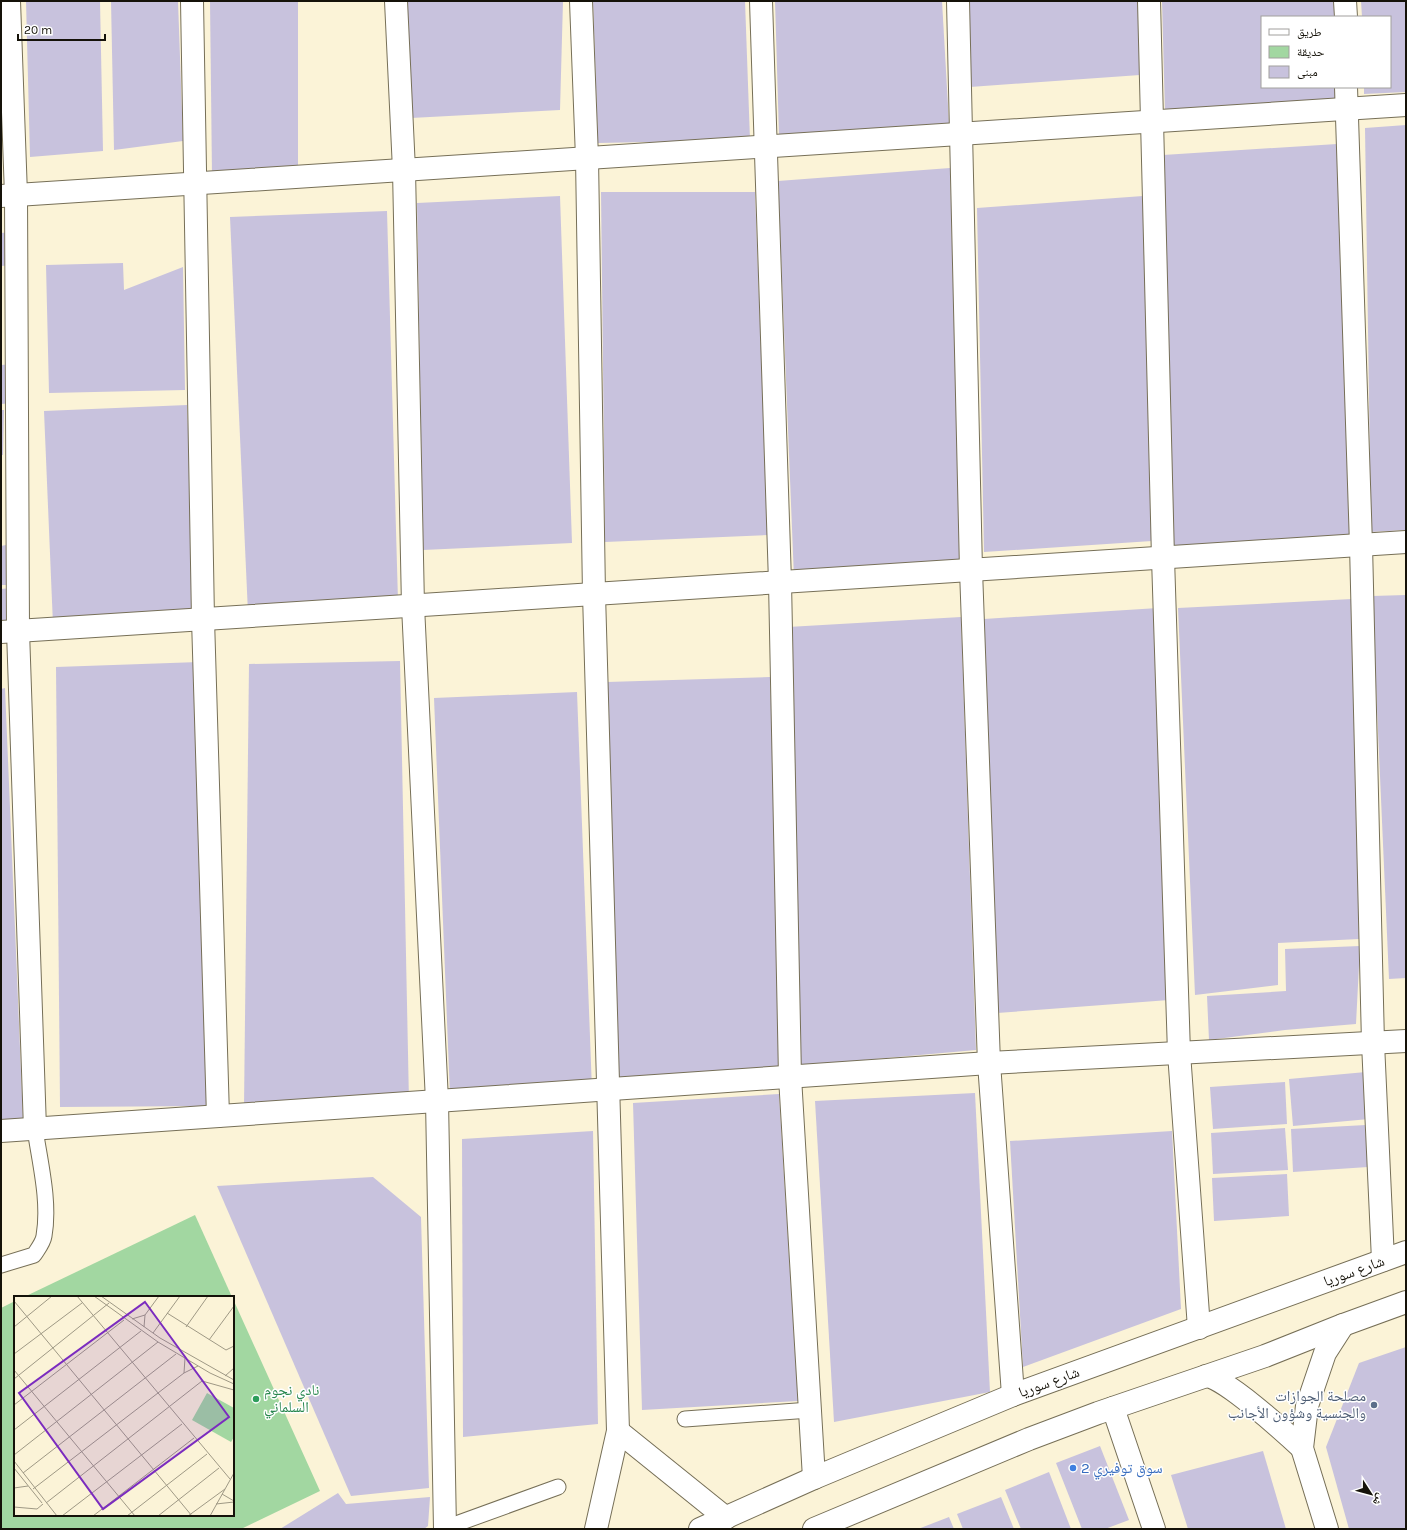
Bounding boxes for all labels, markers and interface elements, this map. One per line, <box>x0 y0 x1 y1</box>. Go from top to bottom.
scale bar <box>18 16 105 42</box>
legend <box>1261 16 1391 88</box>
text: 20 m <box>24 23 52 37</box>
text: طريق <box>1297 25 1322 39</box>
text: حديقة <box>1297 45 1325 59</box>
text: مبنى <box>1297 65 1318 79</box>
street label: شارع سوريا <box>1321 1252 1387 1291</box>
inset map <box>14 1296 234 1516</box>
street label: شارع سوريا <box>1016 1363 1082 1402</box>
place label: نادي نجوم السلماني <box>264 1381 319 1419</box>
place label: مصلحة الجوازات والجنسية وشؤون الأجانب <box>1228 1387 1366 1423</box>
marker: نادي نجوم السلماني <box>251 1394 261 1404</box>
marker: مصلحة الجوازات والجنسية وشؤون الأجانب <box>1369 1400 1379 1410</box>
place label: سوق توفيري 2 <box>1081 1459 1163 1480</box>
marker: سوق توفيري 2 <box>1068 1463 1078 1473</box>
north arrow <box>1351 1474 1391 1514</box>
text: ش <box>1369 1490 1387 1508</box>

